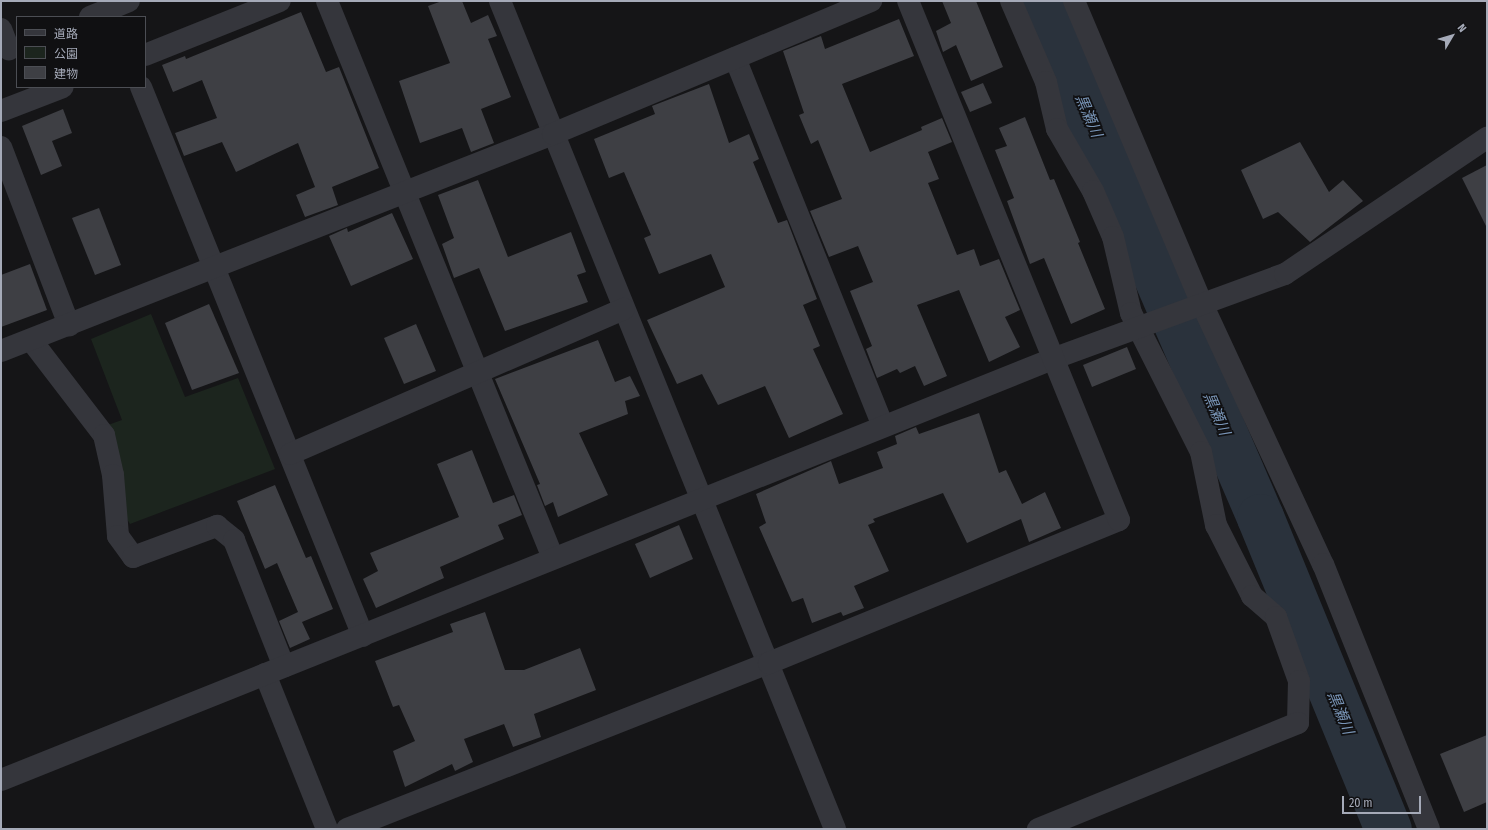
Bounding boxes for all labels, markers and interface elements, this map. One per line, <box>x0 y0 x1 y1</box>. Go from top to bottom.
legend <box>16 16 146 88</box>
north arrow <box>1432 16 1472 56</box>
text: N <box>1455 22 1469 35</box>
text: 道路 <box>54 27 78 41</box>
text: 公園 <box>54 47 78 61</box>
text: 建物 <box>54 67 78 81</box>
water label: 黒瀬川 <box>1071 92 1105 140</box>
water label: 黒瀬川 <box>1199 390 1233 438</box>
water label: 黒瀬川 <box>1323 689 1357 737</box>
scale bar <box>1344 788 1423 814</box>
text: 20 m <box>1349 796 1373 810</box>

